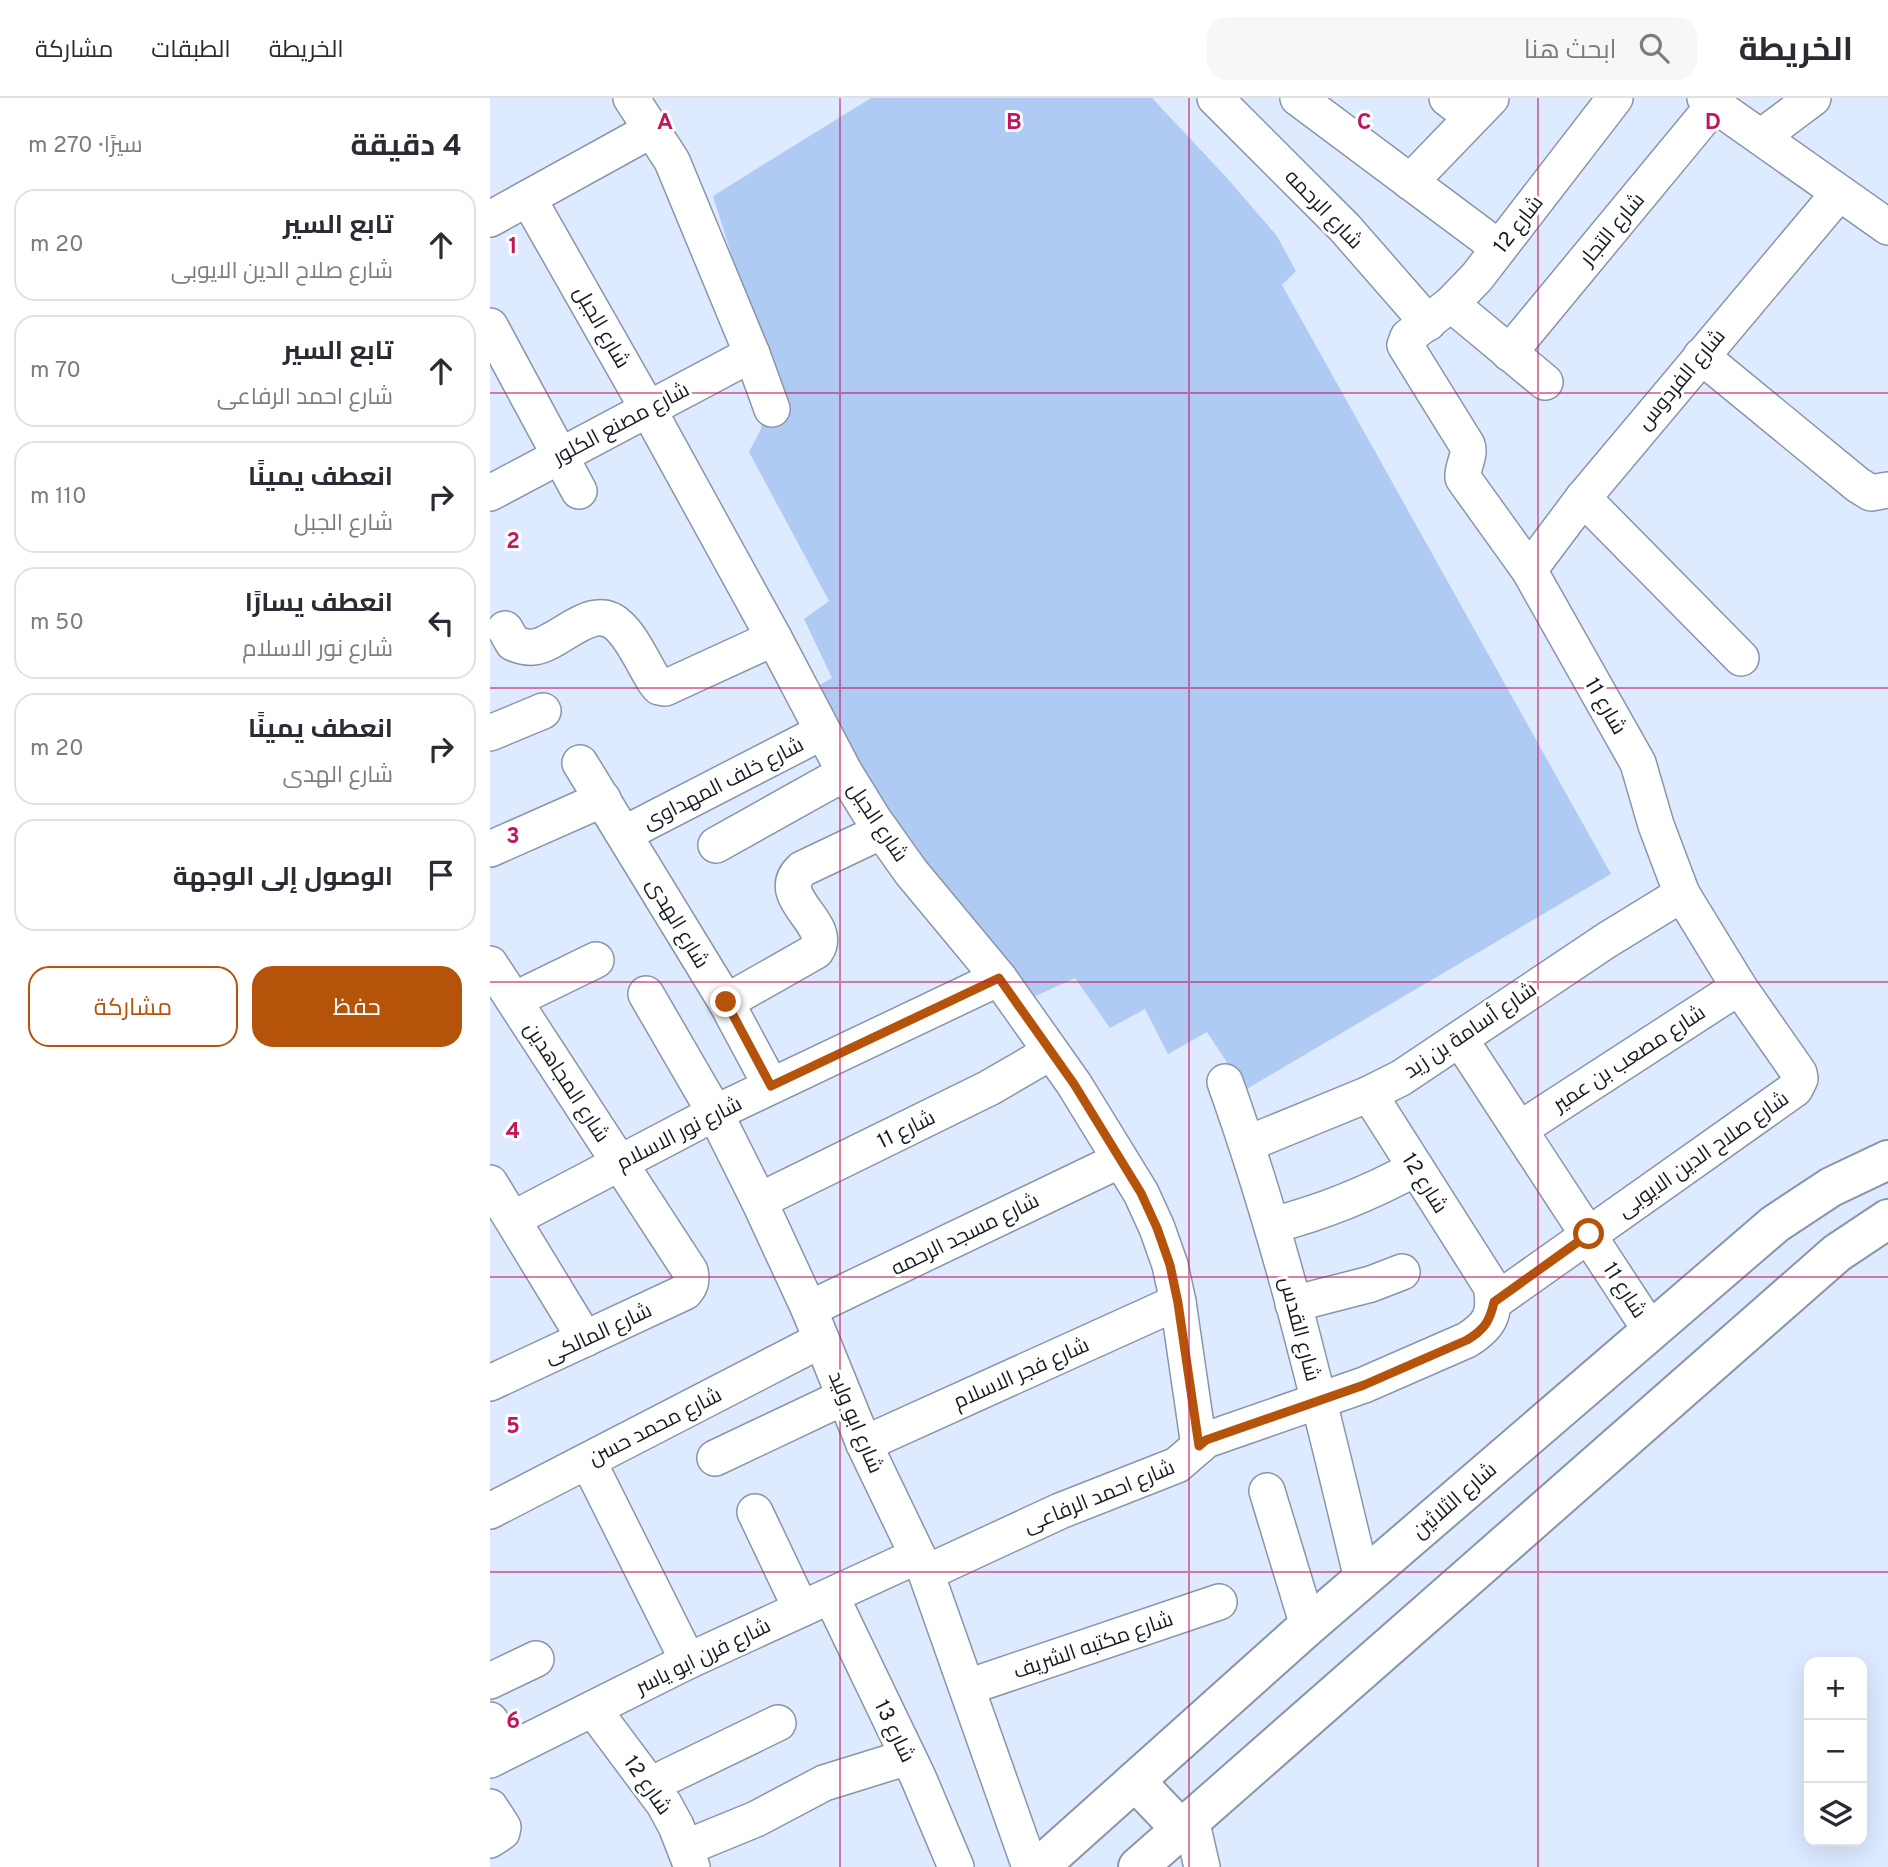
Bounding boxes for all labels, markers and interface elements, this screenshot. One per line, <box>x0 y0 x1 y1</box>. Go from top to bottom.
search box <box>1207 17 1697 80</box>
icon: search <box>1635 29 1673 67</box>
text: الخريطة <box>1739 31 1853 73</box>
text: ابحث هنا <box>1524 35 1617 68</box>
text: مشاركة <box>35 36 113 66</box>
text: الطبقات <box>151 36 231 66</box>
text: الخريطة <box>269 36 344 66</box>
text: A <box>657 109 673 138</box>
text: B <box>1006 109 1022 138</box>
text: C <box>1357 109 1371 138</box>
text: D <box>1705 109 1721 138</box>
text: 4 دقيقة <box>350 129 462 166</box>
text: سيرًا · 270 m <box>28 132 143 161</box>
street label: شارع الرحمه <box>1278 164 1368 256</box>
street label: شارع التجار <box>1574 188 1652 273</box>
street label: شارع 12 <box>1488 190 1550 259</box>
text: تابع السير <box>283 210 393 243</box>
icon: ahead <box>422 226 460 264</box>
text: 20 m <box>30 231 84 260</box>
text: 1 <box>508 233 518 262</box>
text: شارع صلاح الدين الايوبى <box>171 258 393 287</box>
street label: شارع الجبل <box>566 282 635 374</box>
street label: شارع الفردوس <box>1632 324 1732 436</box>
text: تابع السير <box>283 336 393 369</box>
icon: ahead <box>422 352 460 390</box>
text: 70 m <box>30 357 81 386</box>
street label: شارع مصنع الكلور <box>548 377 695 472</box>
text: شارع احمد الرفاعى <box>217 384 393 413</box>
text: انعطف يمينًا <box>248 462 393 495</box>
icon: right <box>422 478 460 516</box>
text: 110 m <box>30 483 87 512</box>
text: شارع الجبل <box>294 510 393 539</box>
text: 2 <box>506 528 520 557</box>
text: انعطف يسارًا <box>245 588 393 621</box>
icon: left <box>422 604 460 642</box>
text: 50 m <box>30 609 84 638</box>
text: شارع نور الاسلام <box>242 636 393 665</box>
street label: شارع 11 <box>1578 673 1632 740</box>
text: انعطف يمينًا <box>248 714 393 747</box>
icon: right <box>422 730 460 768</box>
street label: شارع خلف المهداوى <box>639 732 809 837</box>
text: 20 m <box>30 735 84 764</box>
text: شارع الهدى <box>282 762 393 791</box>
street label: شارع الجبل <box>840 778 913 868</box>
text: 3 <box>506 823 520 852</box>
icon: arrive <box>422 856 460 894</box>
text: الوصول إلى الوجهة <box>173 862 393 895</box>
street label: شارع الهدى <box>639 874 714 974</box>
button: مشاركة <box>28 966 238 1047</box>
button: حفظ <box>252 966 462 1047</box>
street label: شارع أسامة بن زيد <box>1399 976 1542 1086</box>
route end <box>710 986 741 1017</box>
street label: شارع مصعب بن عمير <box>1548 1000 1711 1119</box>
street label: شارع المجاهدين <box>517 1017 615 1148</box>
street label: شارع صلاح الدين الايوبى <box>1613 1086 1795 1225</box>
street label: شارع نور الاسلام <box>612 1091 747 1178</box>
street label: شارع 11 <box>873 1105 940 1156</box>
text: 4 <box>506 1118 520 1147</box>
street label: شارع 12 <box>1395 1149 1453 1219</box>
street label: شارع مسجد الرحمه <box>887 1188 1044 1283</box>
route start <box>1573 1218 1604 1249</box>
street label: شارع 11 <box>1596 1258 1652 1324</box>
street label: شارع القدس <box>1272 1274 1325 1385</box>
street label: شارع المالكى <box>541 1298 657 1371</box>
street label: شارع فجر الاسلام <box>949 1332 1094 1416</box>
street label: شارع ابو وليد <box>821 1367 888 1478</box>
street label: شارع محمد حسن <box>584 1382 727 1473</box>
text: 5 <box>506 1413 520 1442</box>
street label: شارع احمد الرفاعى <box>1020 1455 1179 1540</box>
street label: شارع الثلاثين <box>1407 1457 1503 1545</box>
street label: شارع مكتبه الشريف <box>1010 1606 1177 1686</box>
street label: شارع فرن ابو ياسر <box>631 1613 776 1702</box>
map controls <box>1804 1657 1867 1846</box>
button: + <box>1804 1657 1867 1720</box>
street label: شارع 13 <box>867 1696 920 1767</box>
text: 6 <box>506 1708 520 1737</box>
button: − <box>1804 1720 1867 1783</box>
street label: شارع 12 <box>617 1751 677 1821</box>
button: layers <box>1804 1783 1867 1846</box>

